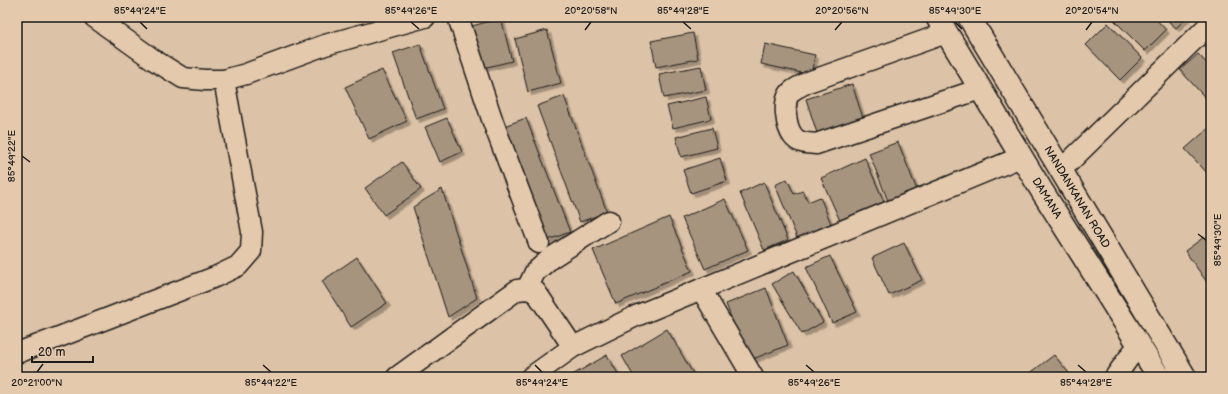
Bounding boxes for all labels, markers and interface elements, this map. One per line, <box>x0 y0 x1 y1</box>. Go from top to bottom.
text: 85°49'24"E <box>114 5 167 17</box>
text: 85°49'26"E <box>385 5 438 17</box>
text: 20°20'58"N <box>564 5 618 17</box>
text: 85°49'28"E <box>657 5 710 17</box>
text: 20°20'56"N <box>815 5 869 17</box>
text: 85°49'30"E <box>929 5 982 17</box>
text: 20°20'54"N <box>1065 5 1119 17</box>
text: 85°49'22"E <box>6 129 18 182</box>
street label: NANDANKANAN ROAD <box>1041 144 1113 250</box>
street label: DAMANA <box>1029 175 1065 221</box>
text: 85°49'30"E <box>1212 213 1224 266</box>
scale bar <box>32 338 93 364</box>
text: 20 m <box>38 345 65 360</box>
text: 20°21'00"N <box>11 377 63 389</box>
text: 85°49'22"E <box>245 377 298 389</box>
text: 85°49'24"E <box>516 377 569 389</box>
text: 85°49'26"E <box>788 377 841 389</box>
text: 85°49'28"E <box>1060 377 1113 389</box>

